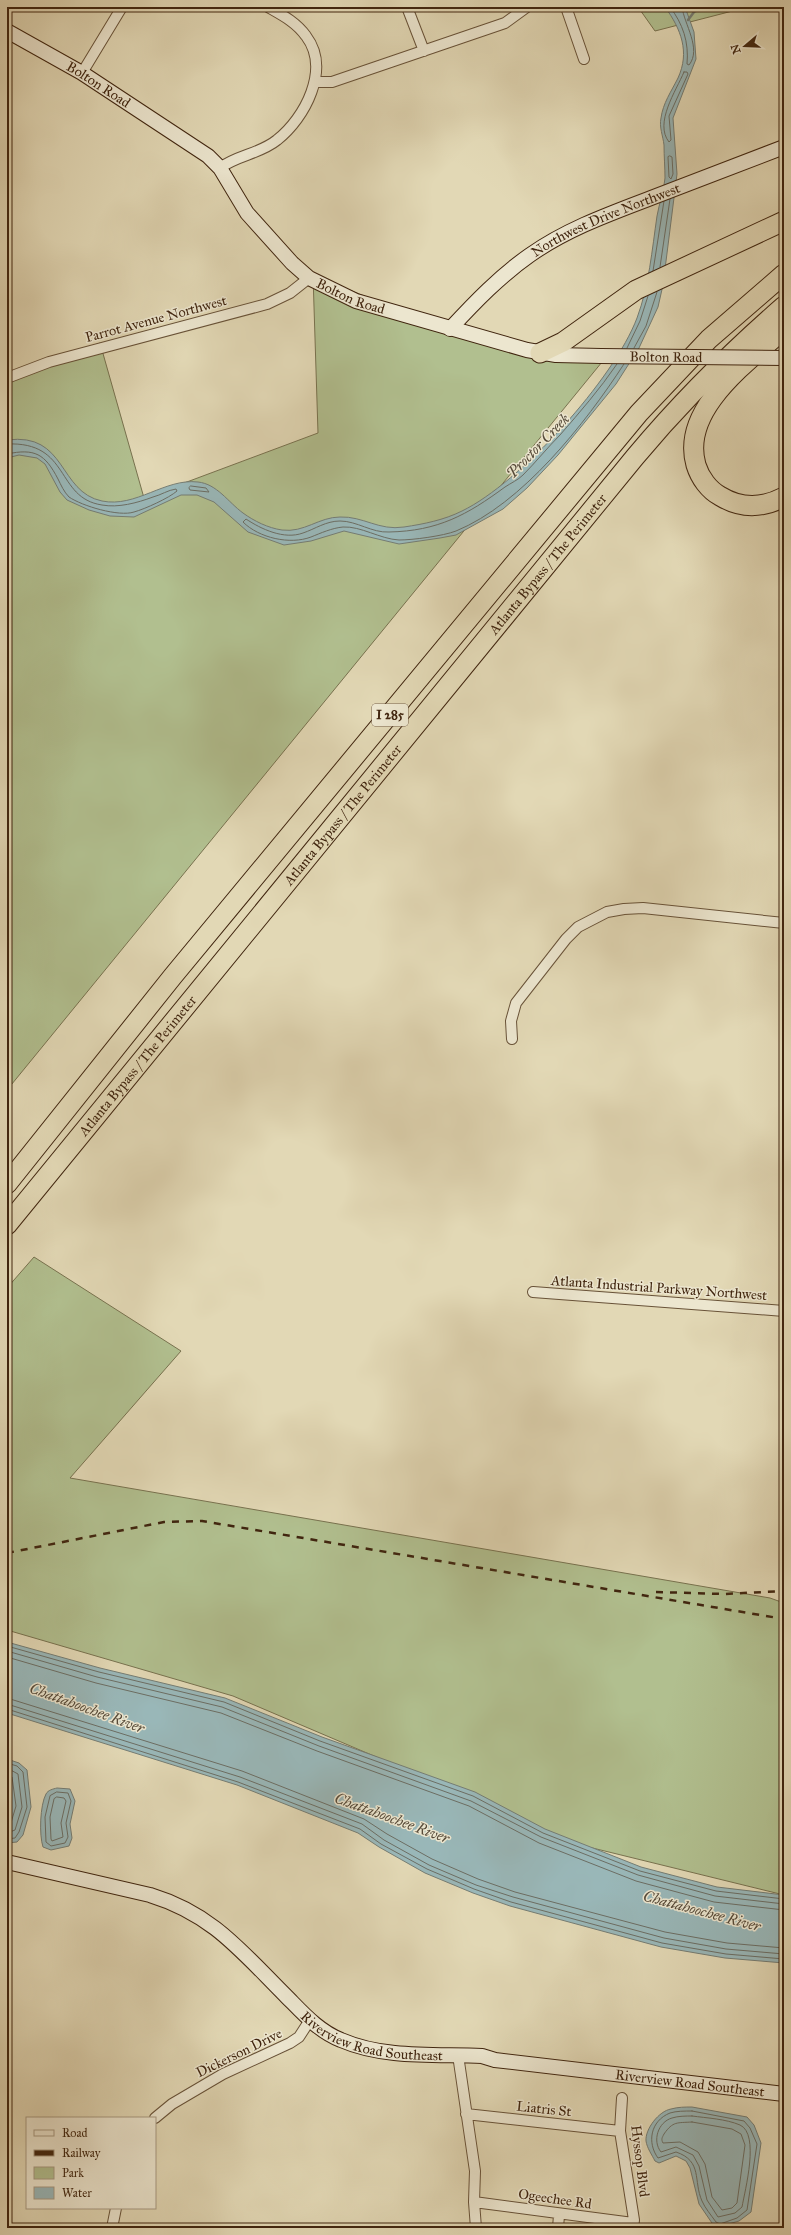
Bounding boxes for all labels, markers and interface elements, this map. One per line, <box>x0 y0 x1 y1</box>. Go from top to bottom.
north arrow <box>725 26 765 66</box>
text: N <box>728 42 744 56</box>
street label: Bolton Road <box>64 58 134 111</box>
street label: Northwest Drive Northwest <box>528 179 682 260</box>
street label: Bolton Road <box>314 275 387 317</box>
street label: Parrot Avenue Northwest <box>83 292 229 346</box>
street label: Bolton Road <box>630 348 702 366</box>
water label: Proctor Creek <box>503 410 573 482</box>
street label: Atlanta Bypass / The Perimeter <box>484 490 611 638</box>
road number: I 285 <box>372 704 408 726</box>
street label: Atlanta Bypass / The Perimeter <box>279 740 405 889</box>
street label: Atlanta Bypass / The Perimeter <box>74 991 200 1140</box>
street label: Atlanta Industrial Parkway Northwest <box>549 1272 768 1304</box>
water label: Chattahoochee River <box>27 1679 148 1737</box>
water label: Chattahoochee River <box>332 1789 453 1847</box>
water label: Chattahoochee River <box>641 1887 763 1936</box>
street label: Riverview Road Southeast <box>297 2007 443 2064</box>
street label: Dickerson Drive <box>193 2025 285 2081</box>
street label: Riverview Road Southeast <box>614 2066 765 2100</box>
street label: Liatris St <box>516 2098 572 2120</box>
legend <box>26 2117 156 2209</box>
street label: Hyssop Blvd <box>627 2124 653 2198</box>
text: Road <box>62 2126 88 2140</box>
text: Railway <box>62 2146 101 2160</box>
text: Park <box>62 2166 84 2180</box>
street label: Ogeechee Rd <box>517 2185 593 2213</box>
text: Water <box>62 2186 92 2200</box>

